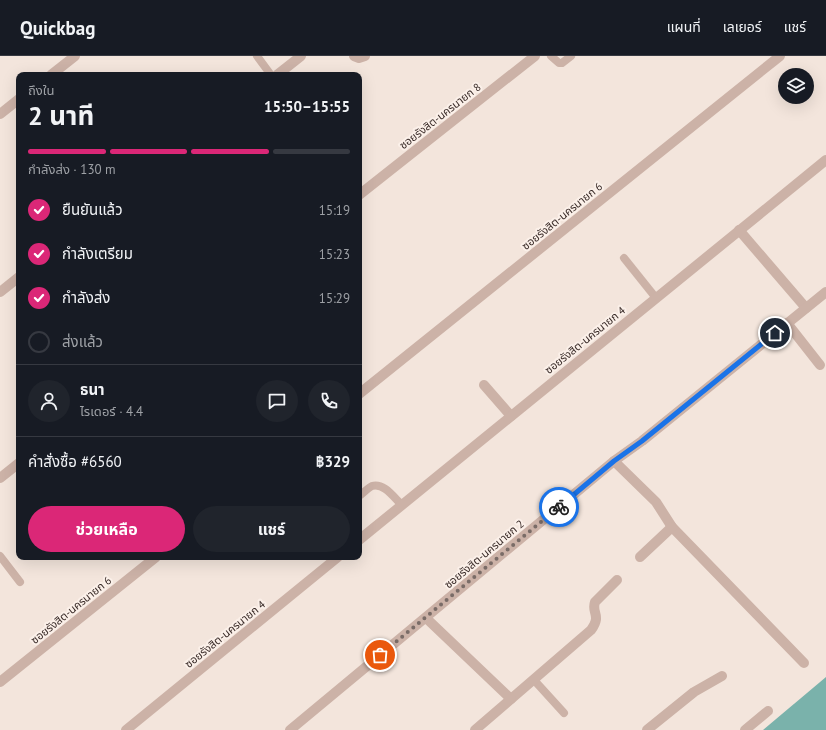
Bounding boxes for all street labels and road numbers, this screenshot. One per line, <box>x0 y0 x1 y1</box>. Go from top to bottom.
street label: ซอยรังสิต-นครนายก 8 <box>396 80 484 152</box>
street label: ซอยรังสิต-นครนายก 6 <box>519 179 605 253</box>
street label: ซอยรังสิต-นครนายก 4 <box>542 303 628 377</box>
street label: ซอยรังสิต-นครนายก 2 <box>441 517 527 591</box>
street label: ซอยรังสิต-นครนายก 6 <box>28 573 114 647</box>
street label: ซอยรังสิต-นครนายก 4 <box>182 597 268 671</box>

